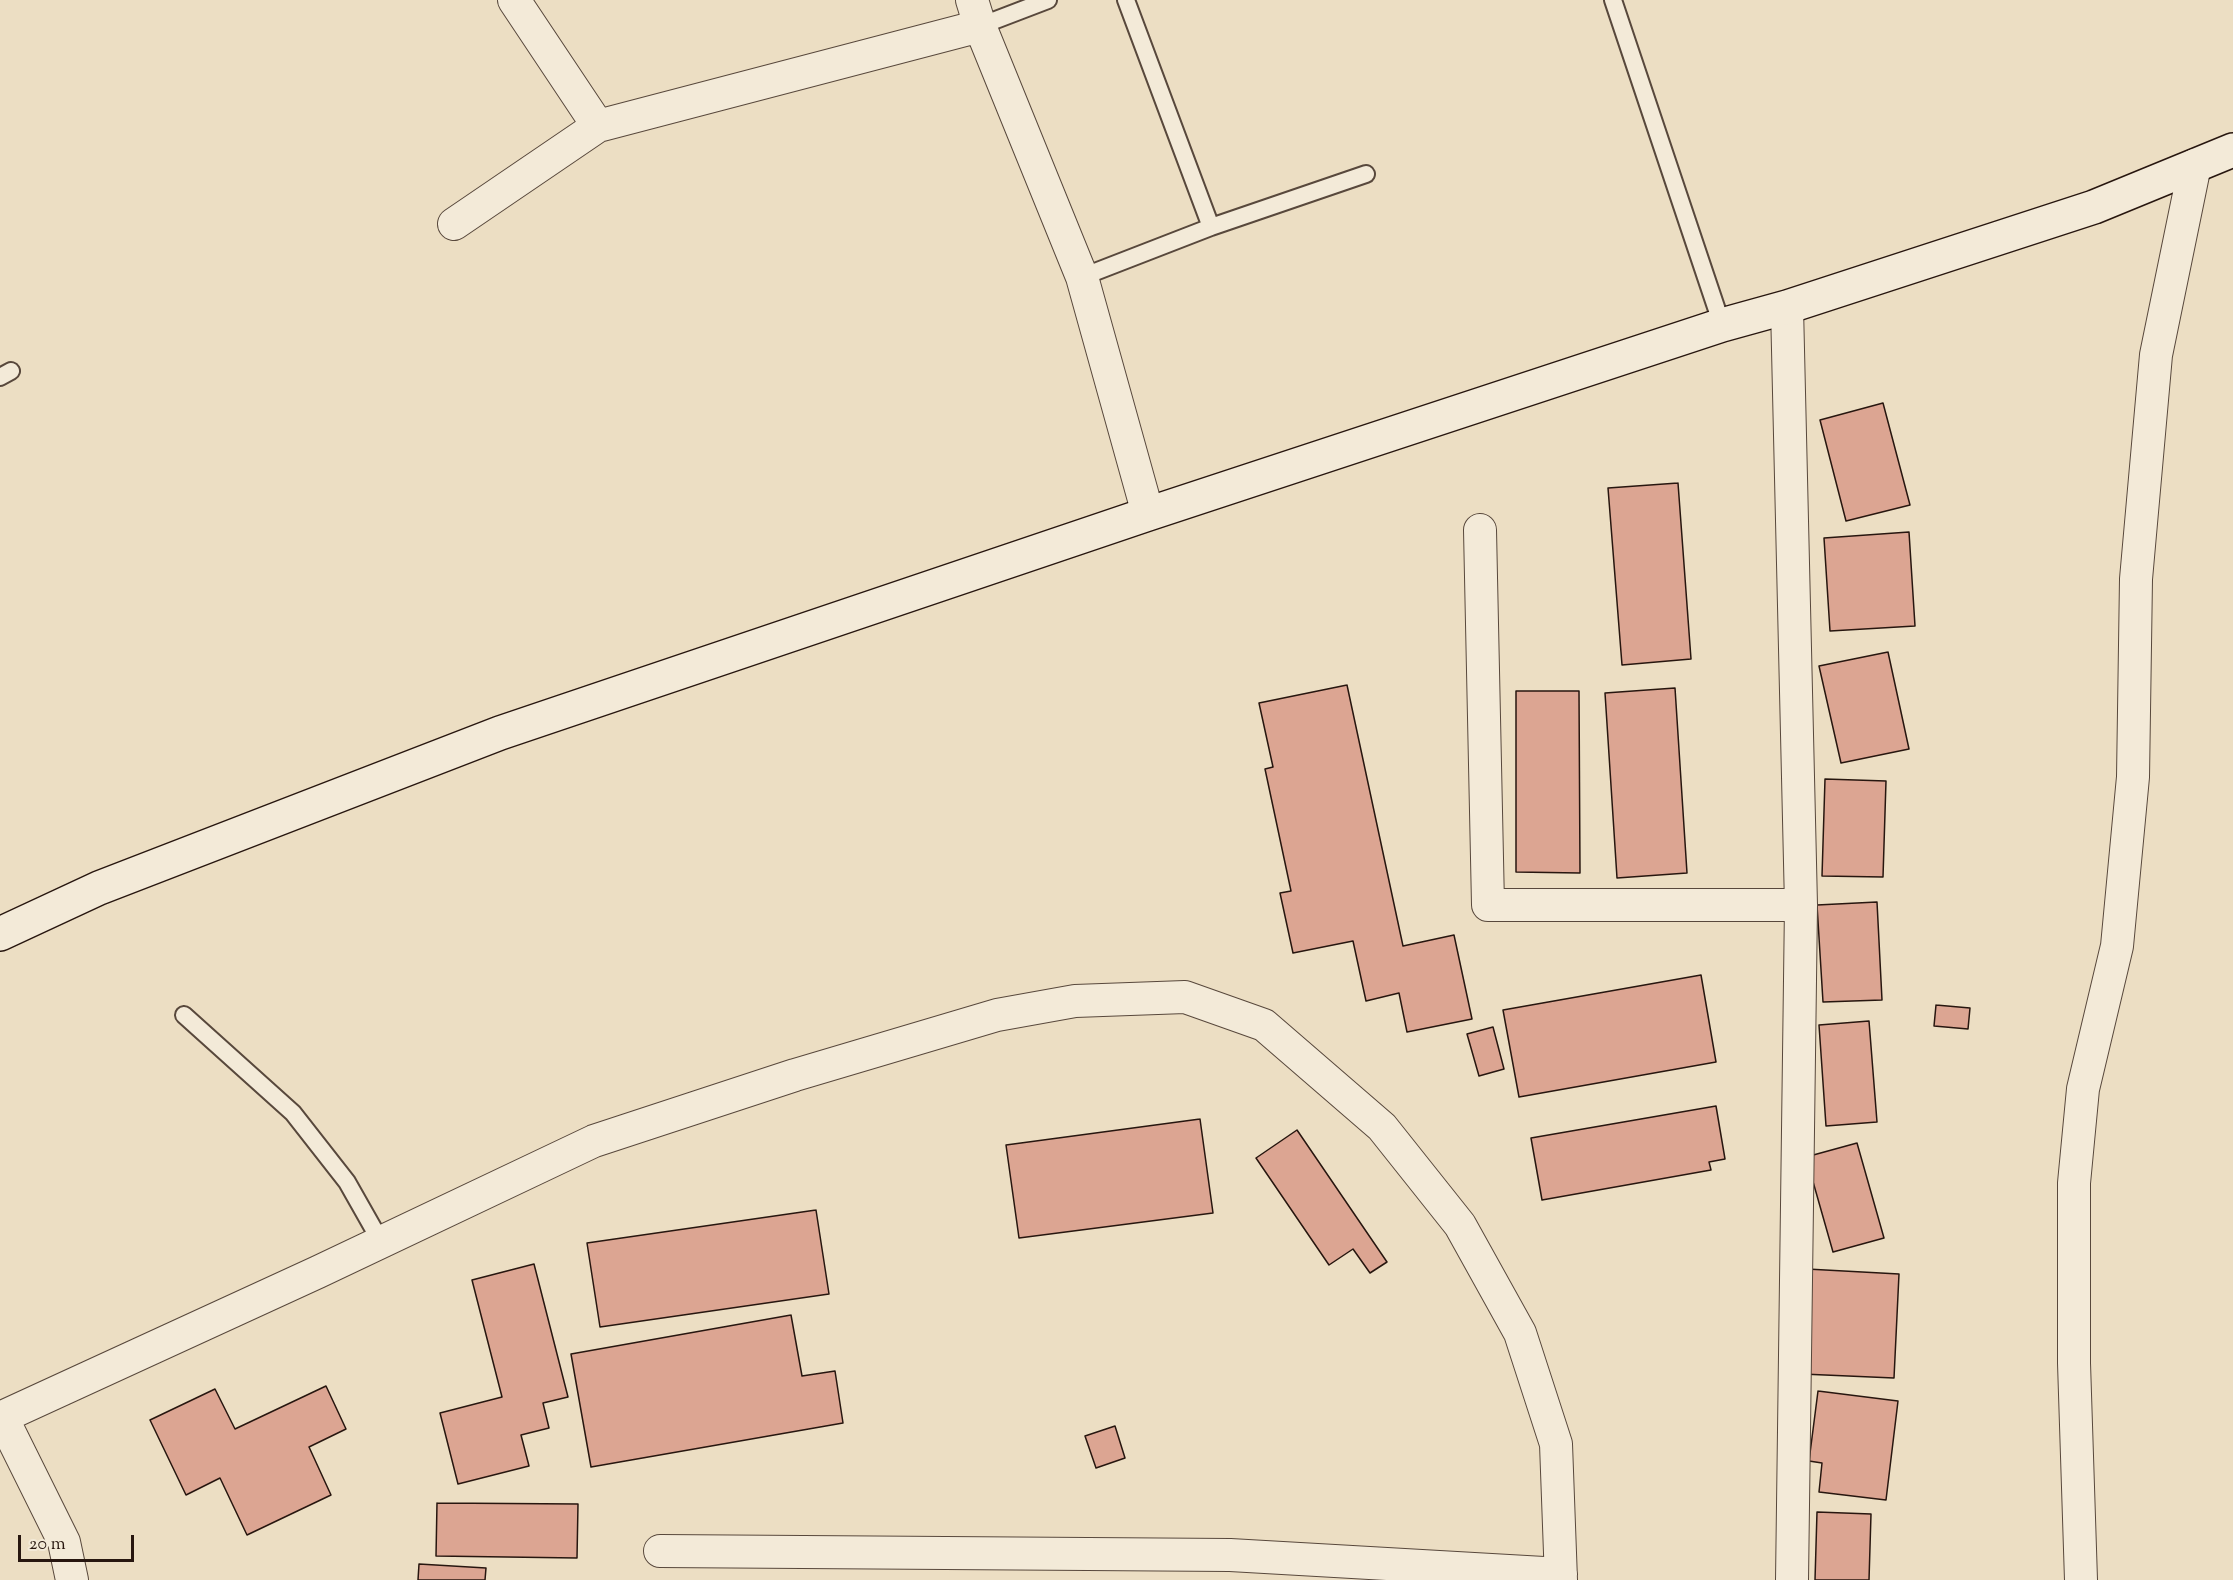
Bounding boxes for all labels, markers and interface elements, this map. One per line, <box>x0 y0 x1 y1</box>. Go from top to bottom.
scale bar <box>21 1523 136 1561</box>
text: 20 m <box>29 1532 66 1558</box>

